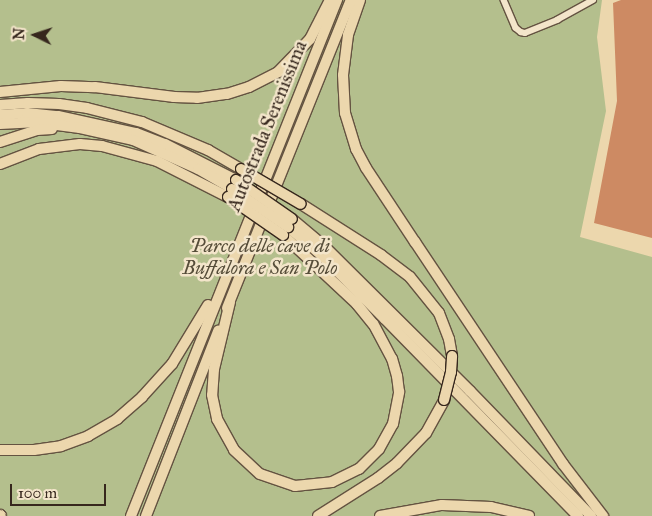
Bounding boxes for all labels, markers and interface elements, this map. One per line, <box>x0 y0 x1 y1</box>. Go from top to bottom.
north arrow <box>10 10 60 60</box>
text: N <box>11 27 28 40</box>
street label: Autostrada Serenissima <box>222 37 312 215</box>
park label: Parco delle cave di Buffalora e San Polo <box>183 235 337 279</box>
scale bar <box>12 474 109 506</box>
text: 100 m <box>18 484 57 502</box>

